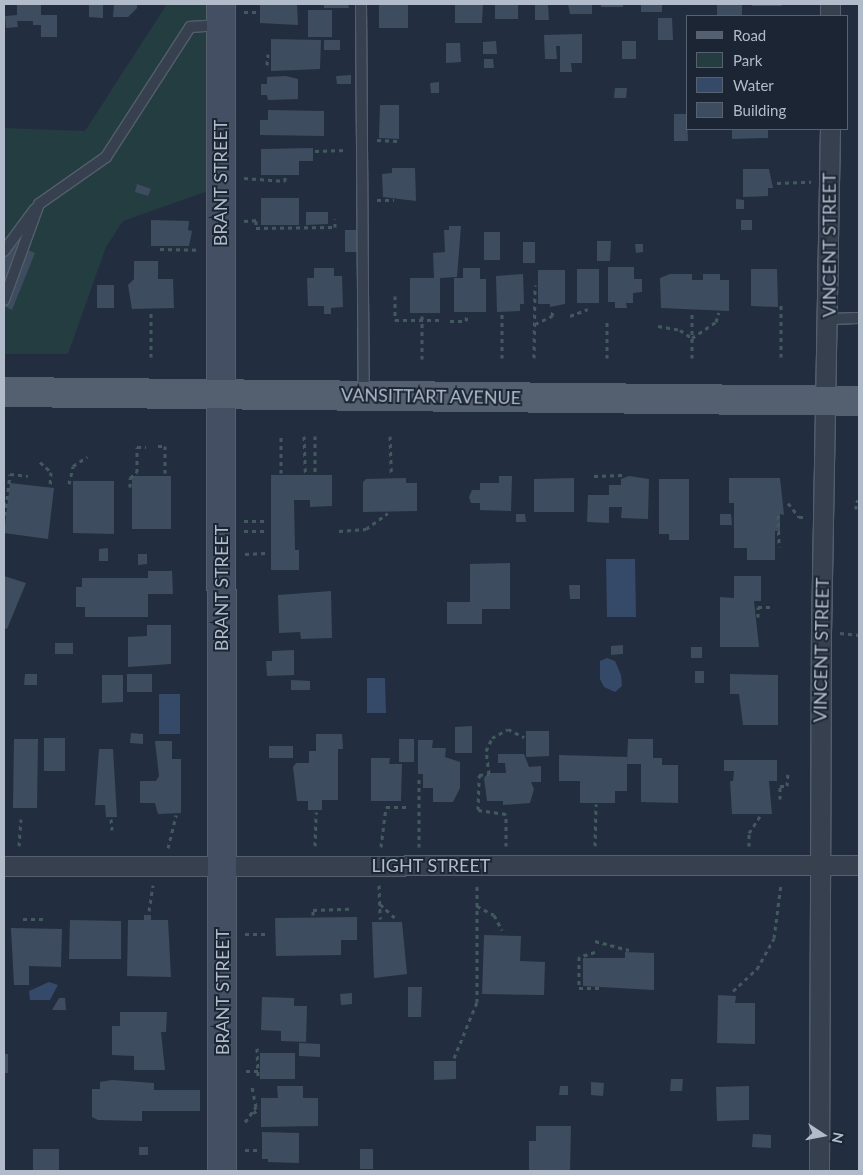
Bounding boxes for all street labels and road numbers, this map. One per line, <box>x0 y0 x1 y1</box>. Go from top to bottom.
street label: BRANT STREET <box>209 119 231 247</box>
street label: VINCENT STREET <box>818 172 840 318</box>
street label: VANSITTART AVENUE <box>340 384 522 408</box>
street label: BRANT STREET <box>210 524 232 652</box>
street label: VINCENT STREET <box>809 577 833 723</box>
street label: LIGHT STREET <box>371 854 491 876</box>
street label: BRANT STREET <box>211 928 233 1056</box>

